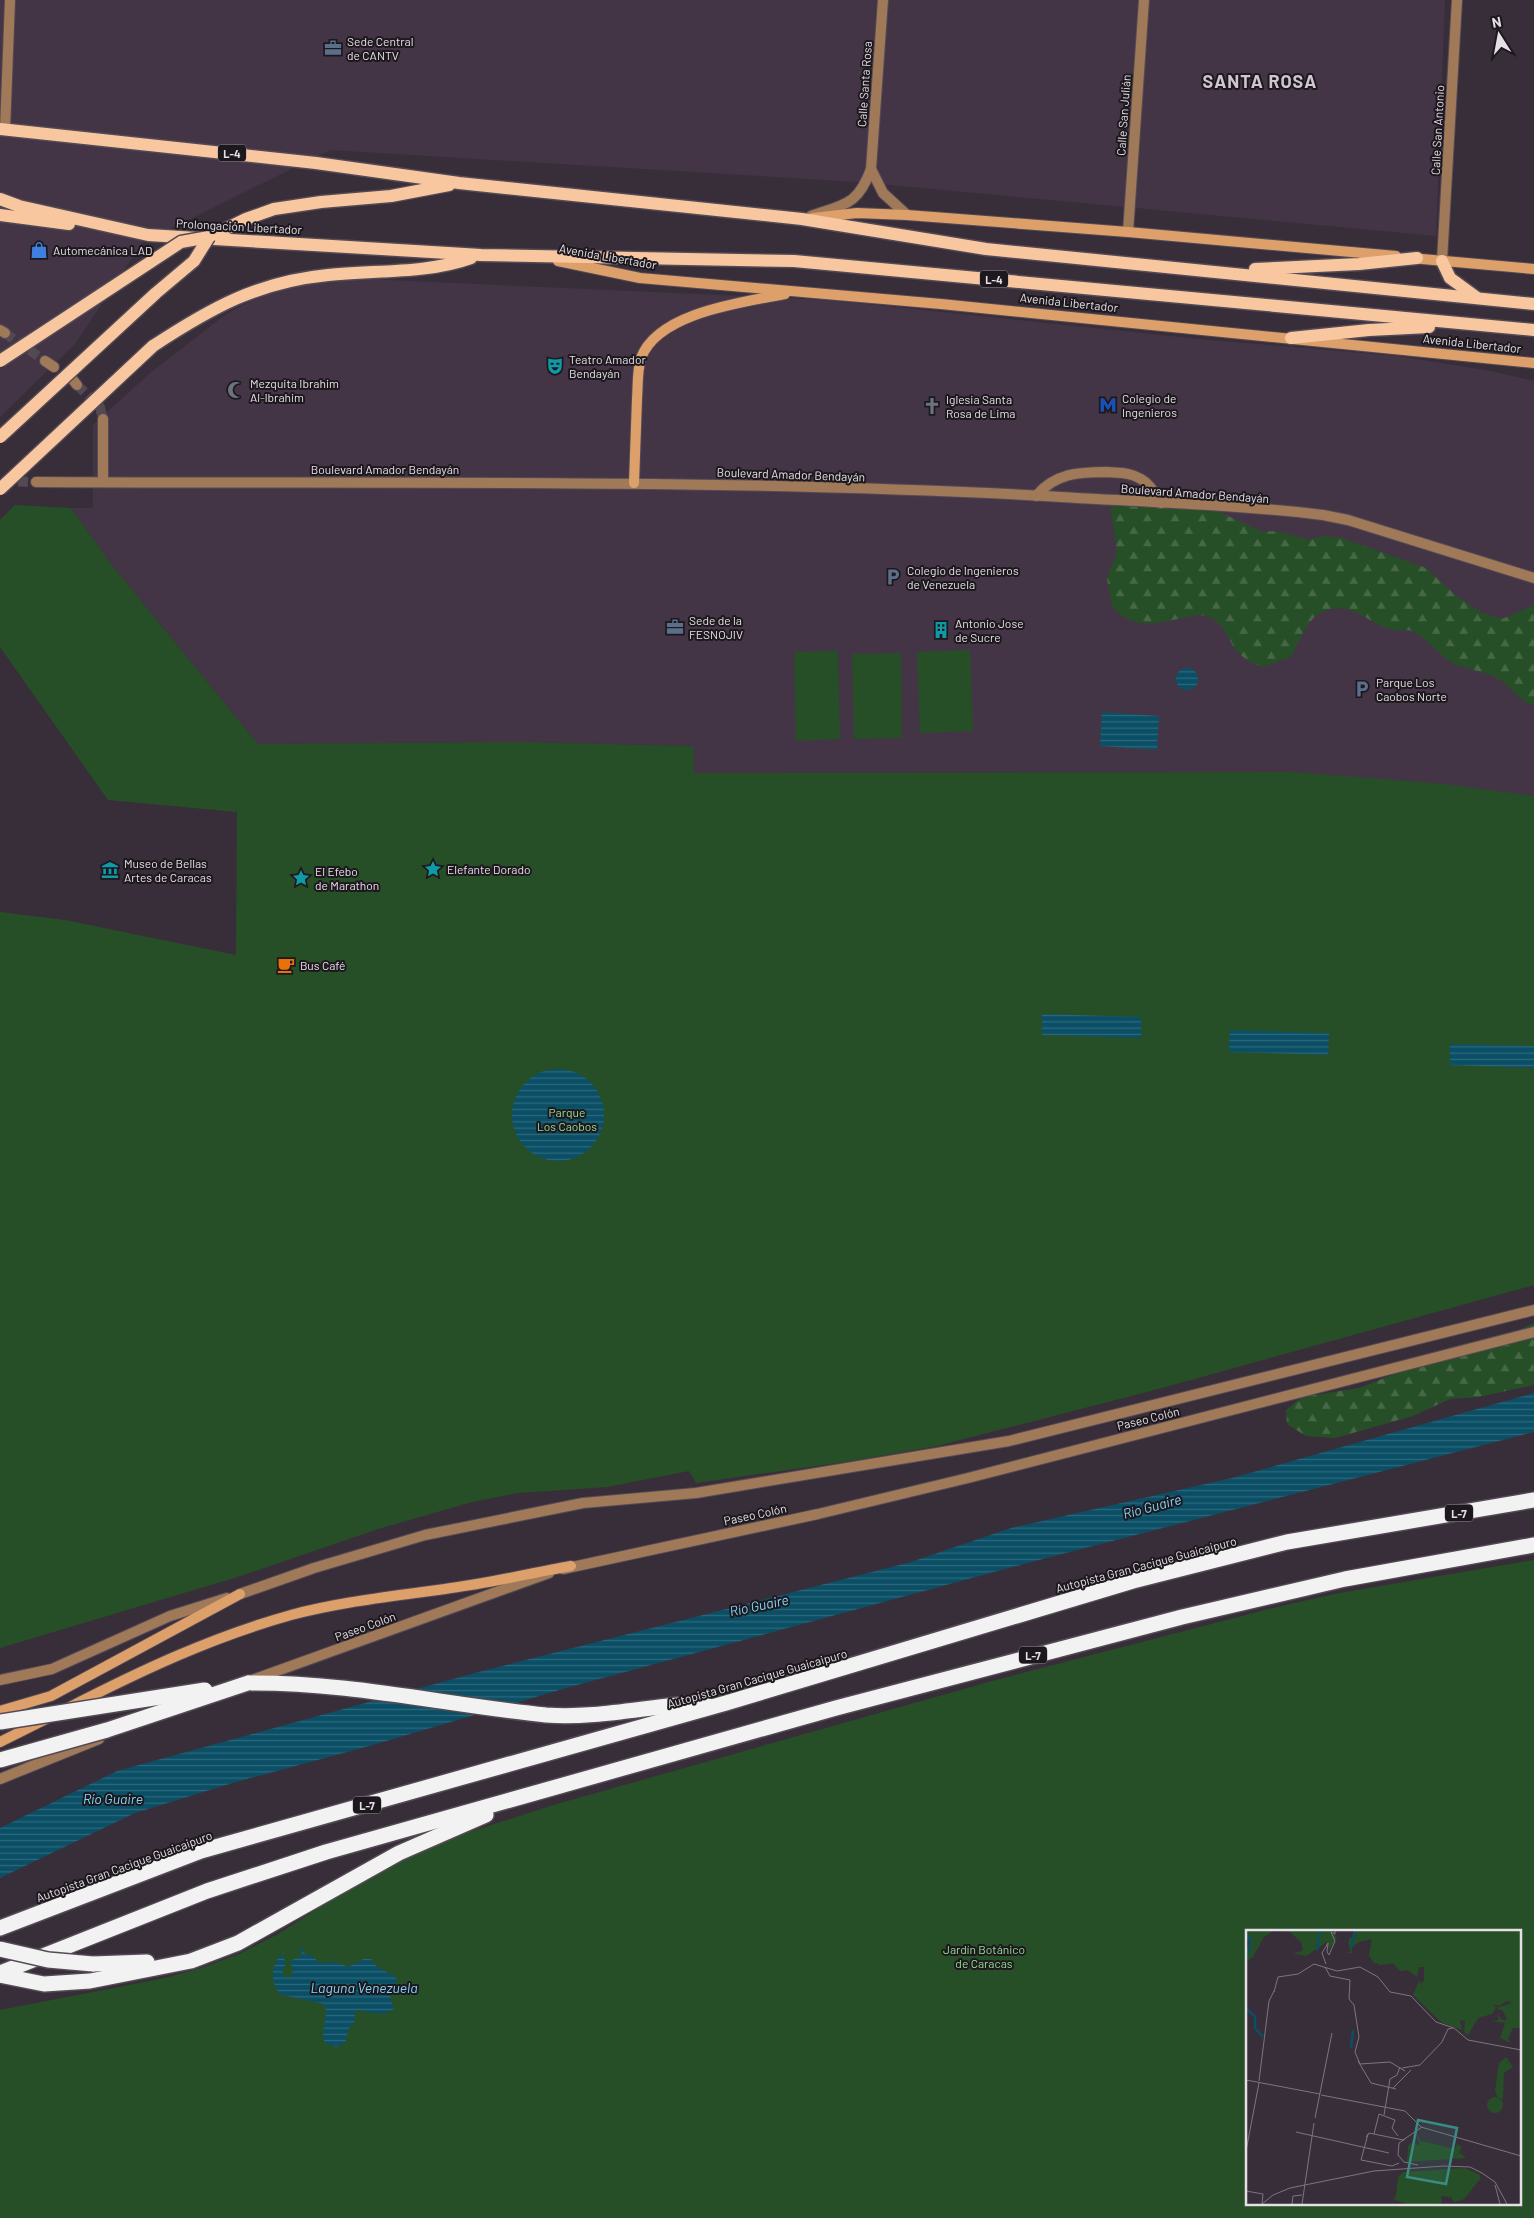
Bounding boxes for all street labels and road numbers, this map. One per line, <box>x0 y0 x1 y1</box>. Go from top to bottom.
street label: Calle Santa Rosa <box>854 41 874 127</box>
street label: Calle San Julián <box>1113 74 1133 156</box>
street label: Calle San Antonio <box>1428 85 1446 175</box>
road number: L-4 <box>218 144 246 162</box>
street label: Prolongación Libertador <box>176 216 303 236</box>
street label: Avenida Libertador <box>558 241 658 272</box>
road number: L-4 <box>980 270 1008 288</box>
street label: Avenida Libertador <box>1019 290 1119 314</box>
street label: Avenida Libertador <box>1422 331 1522 355</box>
street label: Boulevard Amador Bendayán <box>311 462 459 476</box>
street label: Boulevard Amador Bendayán <box>717 464 865 484</box>
street label: Boulevard Amador Bendayán <box>1120 481 1270 505</box>
street label: Paseo Colón <box>1115 1403 1181 1433</box>
street label: Paseo Colón <box>722 1501 788 1527</box>
road number: L-7 <box>1445 1505 1473 1522</box>
street label: Autopista Gran Cacique Guaicaipuro <box>1054 1533 1238 1595</box>
street label: Paseo Colón <box>333 1609 397 1643</box>
street label: Autopista Gran Cacique Guaicaipuro <box>666 1646 848 1710</box>
road number: L-7 <box>1019 1646 1047 1664</box>
road number: L-7 <box>353 1796 381 1814</box>
street label: Autopista Gran Cacique Guaicaipuro <box>34 1828 214 1904</box>

